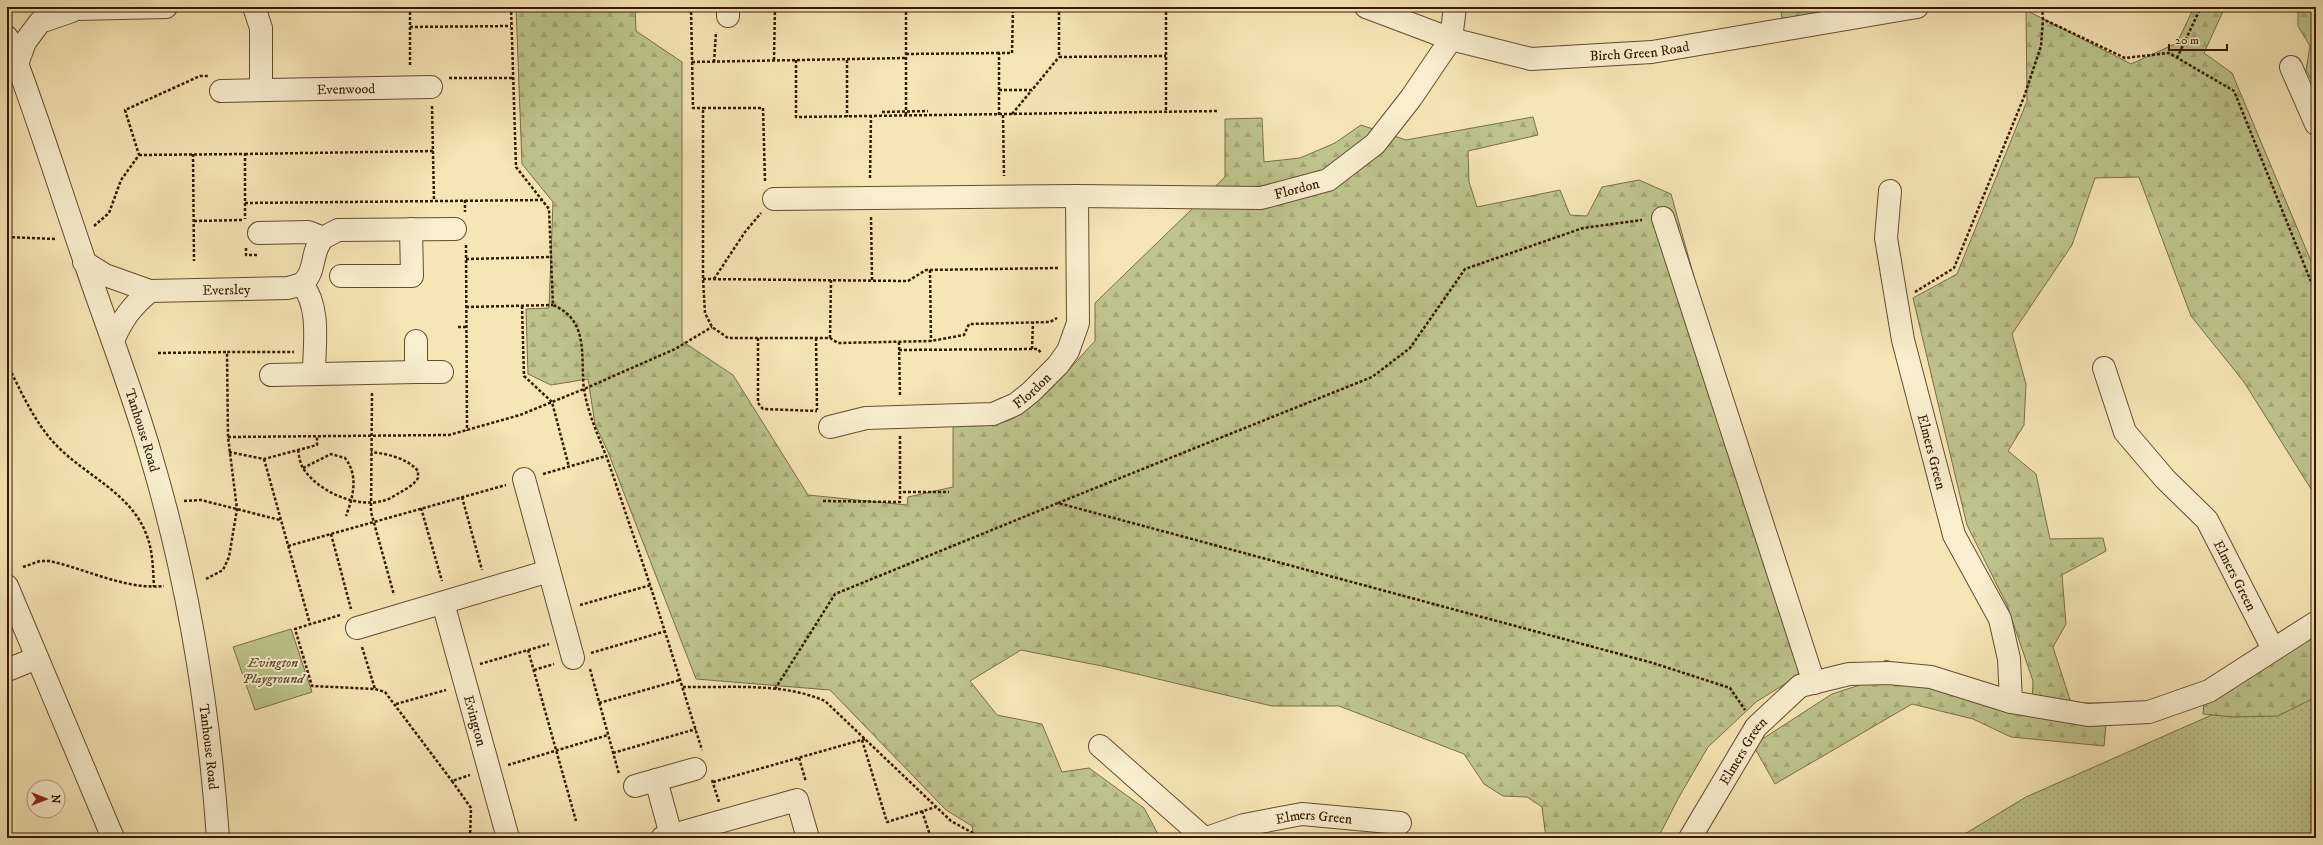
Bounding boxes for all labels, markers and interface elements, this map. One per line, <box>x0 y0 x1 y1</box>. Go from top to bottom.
scale bar <box>2169 26 2227 52</box>
text: 20 m <box>2175 33 2199 48</box>
street label: Birch Green Road <box>1589 38 1691 66</box>
street label: Evenwood <box>317 80 375 99</box>
street label: Flordon <box>1273 175 1322 204</box>
street label: Eversley <box>202 281 251 300</box>
street label: Flordon <box>1009 369 1056 413</box>
street label: Tanhouse Road <box>120 387 163 474</box>
street label: Elmers Green <box>1913 412 1950 492</box>
street label: Elmers Green <box>2209 537 2260 615</box>
park label: Evington Playground <box>242 654 306 688</box>
street label: Evington <box>459 693 490 749</box>
street label: Tanhouse Road <box>194 703 222 790</box>
street label: Elmers Green <box>1716 713 1772 789</box>
north arrow <box>26 779 66 819</box>
text: N <box>48 794 62 804</box>
street label: Elmers Green <box>1274 806 1354 829</box>

